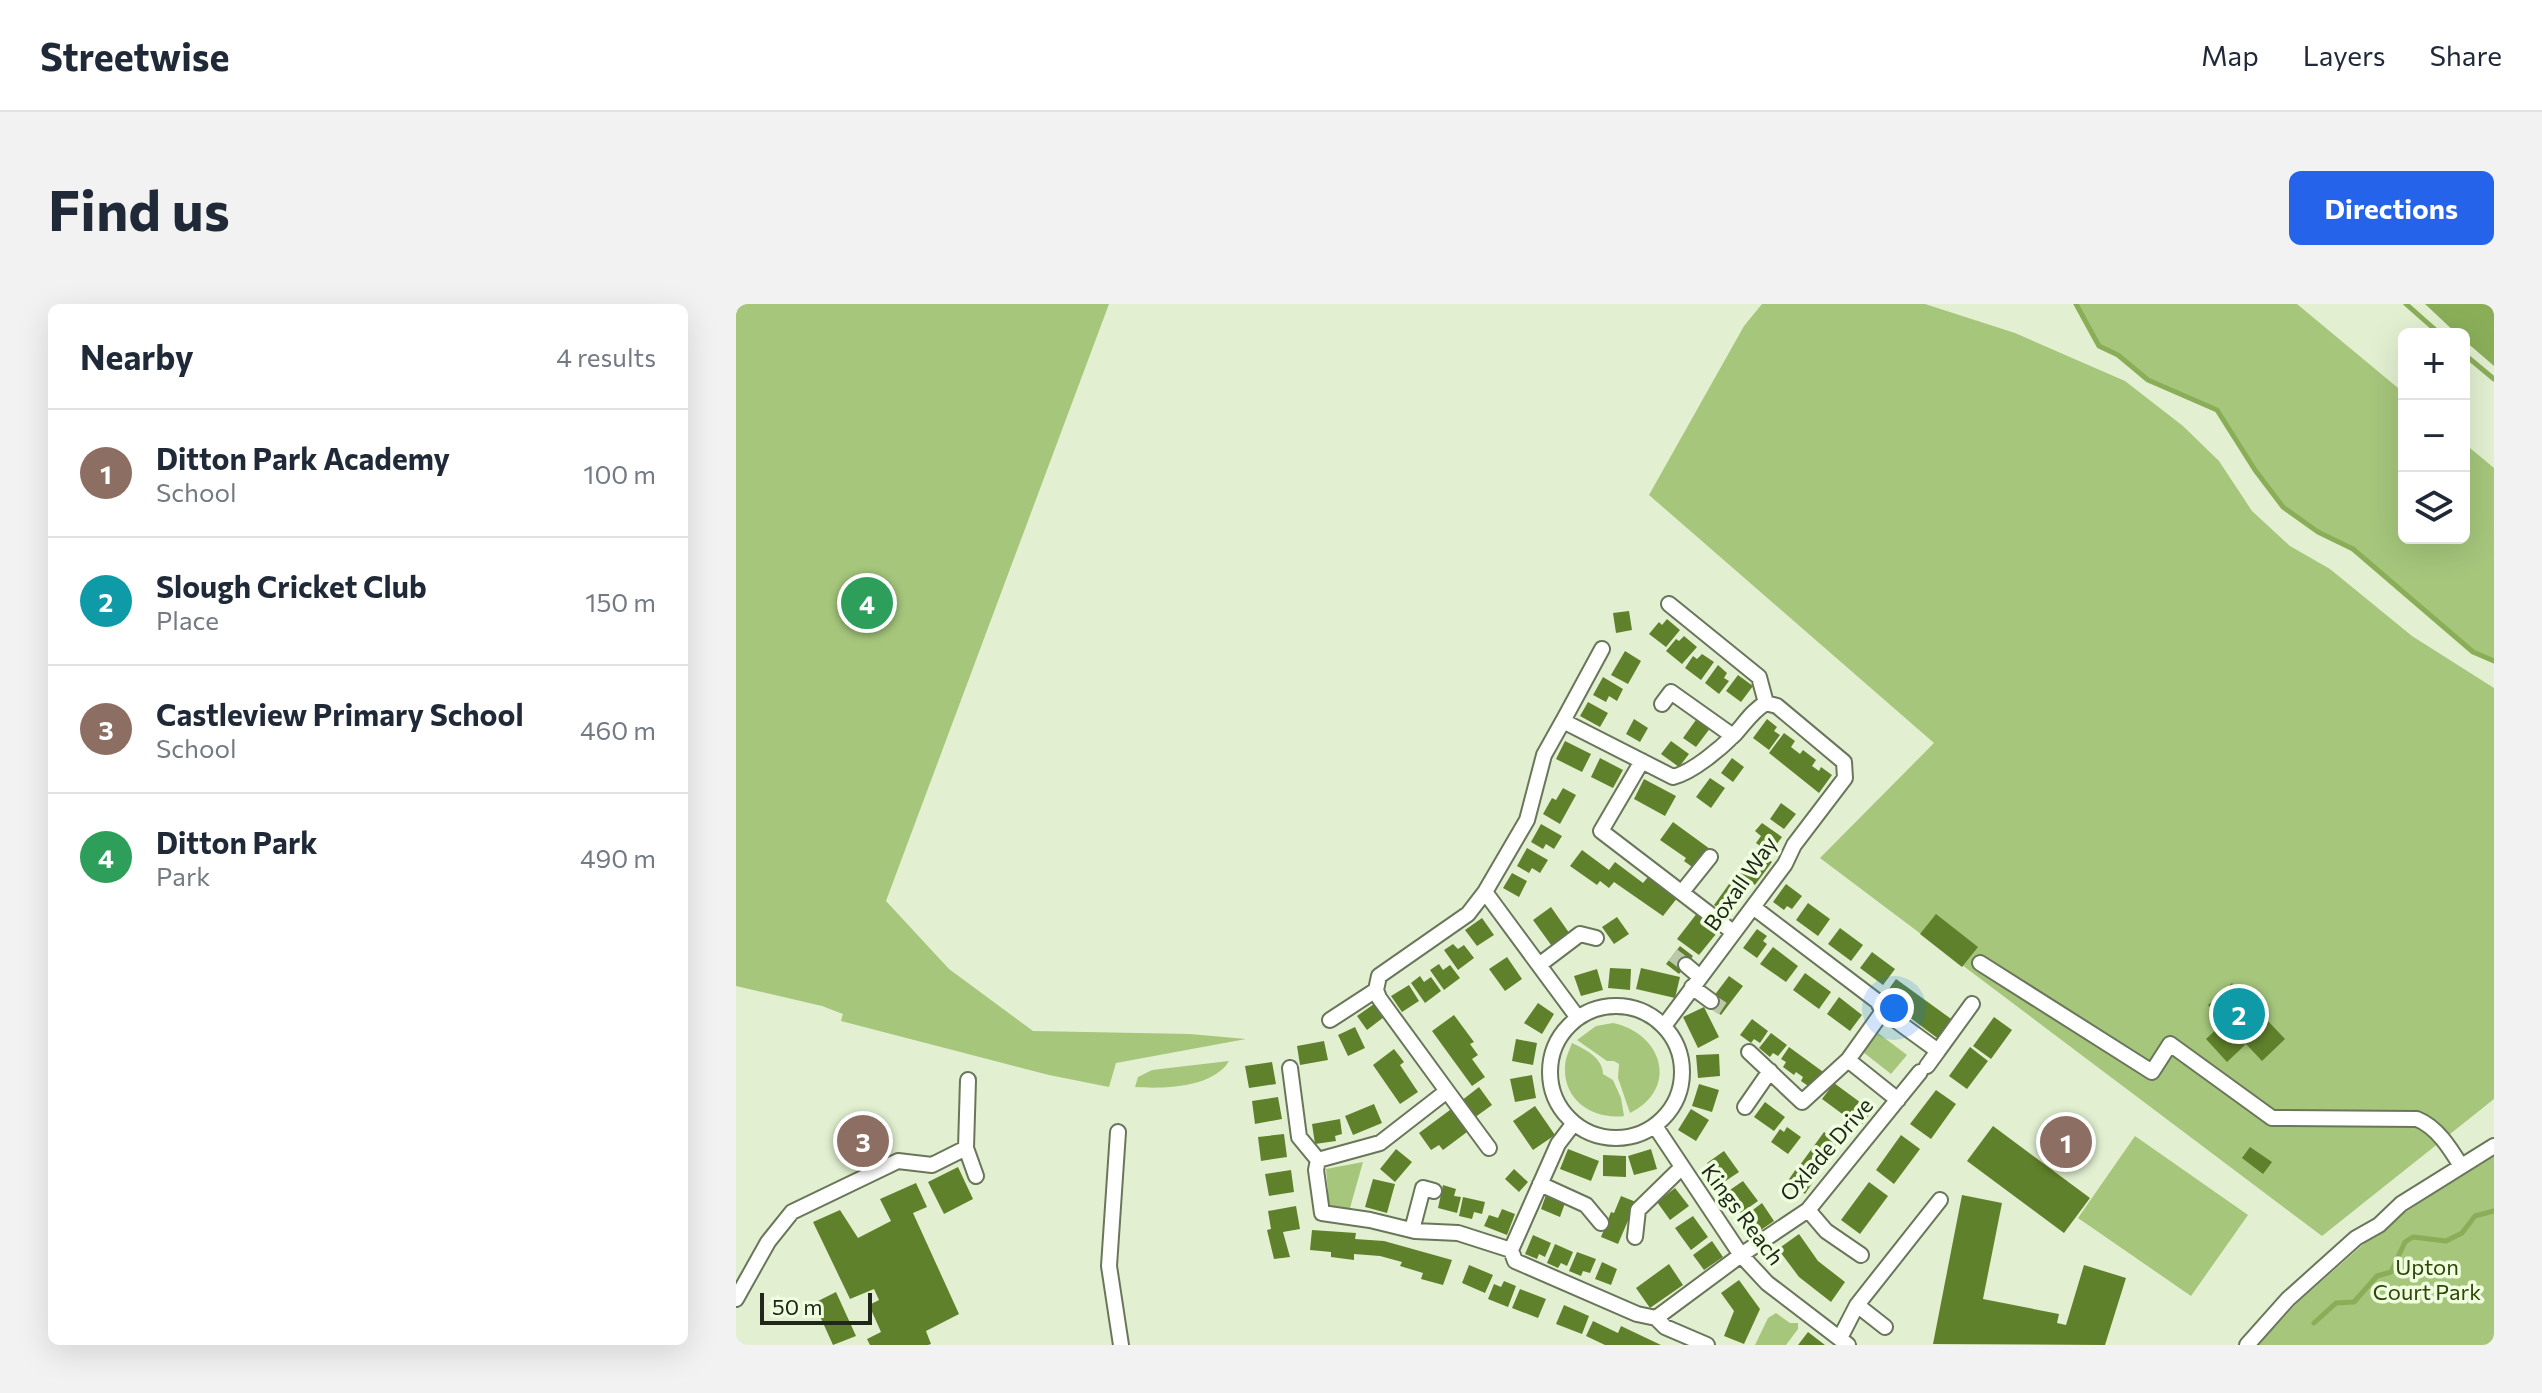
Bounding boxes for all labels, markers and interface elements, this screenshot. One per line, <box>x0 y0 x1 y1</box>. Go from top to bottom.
text: Streetwise <box>40 32 229 79</box>
text: Map <box>2201 38 2259 72</box>
text: Layers <box>2303 38 2385 72</box>
text: Share <box>2429 38 2502 72</box>
button: Directions <box>2289 171 2494 245</box>
text: Find us <box>48 174 230 243</box>
map controls <box>2398 328 2470 544</box>
button: + <box>2398 328 2470 400</box>
text: Nearby <box>80 335 194 377</box>
text: 4 results <box>556 341 656 372</box>
button: − <box>2398 400 2470 472</box>
text: Ditton Park Academy <box>156 439 450 476</box>
text: 1 <box>100 458 112 489</box>
text: 100 m <box>583 458 656 489</box>
button: layers <box>2398 472 2470 544</box>
text: School <box>156 476 237 507</box>
text: Slough Cricket Club <box>156 567 427 604</box>
pin: 4 <box>841 573 893 633</box>
text: 2 <box>99 586 113 617</box>
text: 150 m <box>585 586 656 617</box>
text: Place <box>156 604 219 635</box>
text: Castleview Primary School <box>156 695 524 732</box>
text: 3 <box>98 714 114 745</box>
text: 460 m <box>580 714 656 745</box>
text: School <box>156 732 237 763</box>
text: Ditton Park <box>156 823 317 860</box>
street label: Boxall Way <box>1698 830 1782 936</box>
text: 4 <box>98 842 114 873</box>
text: 490 m <box>580 842 656 873</box>
text: Park <box>156 860 210 891</box>
pin: 2 <box>2213 984 2265 1044</box>
your location <box>1874 988 1914 1028</box>
street label: Oxlade Drive <box>1774 1092 1878 1206</box>
pin: 3 <box>837 1111 889 1171</box>
pin: 1 <box>2040 1112 2092 1172</box>
street label: Kings Reach <box>1696 1158 1790 1270</box>
park label: Upton Court Park <box>2373 1253 2481 1305</box>
scale bar <box>760 1289 872 1325</box>
text: 50 m <box>772 1293 822 1320</box>

